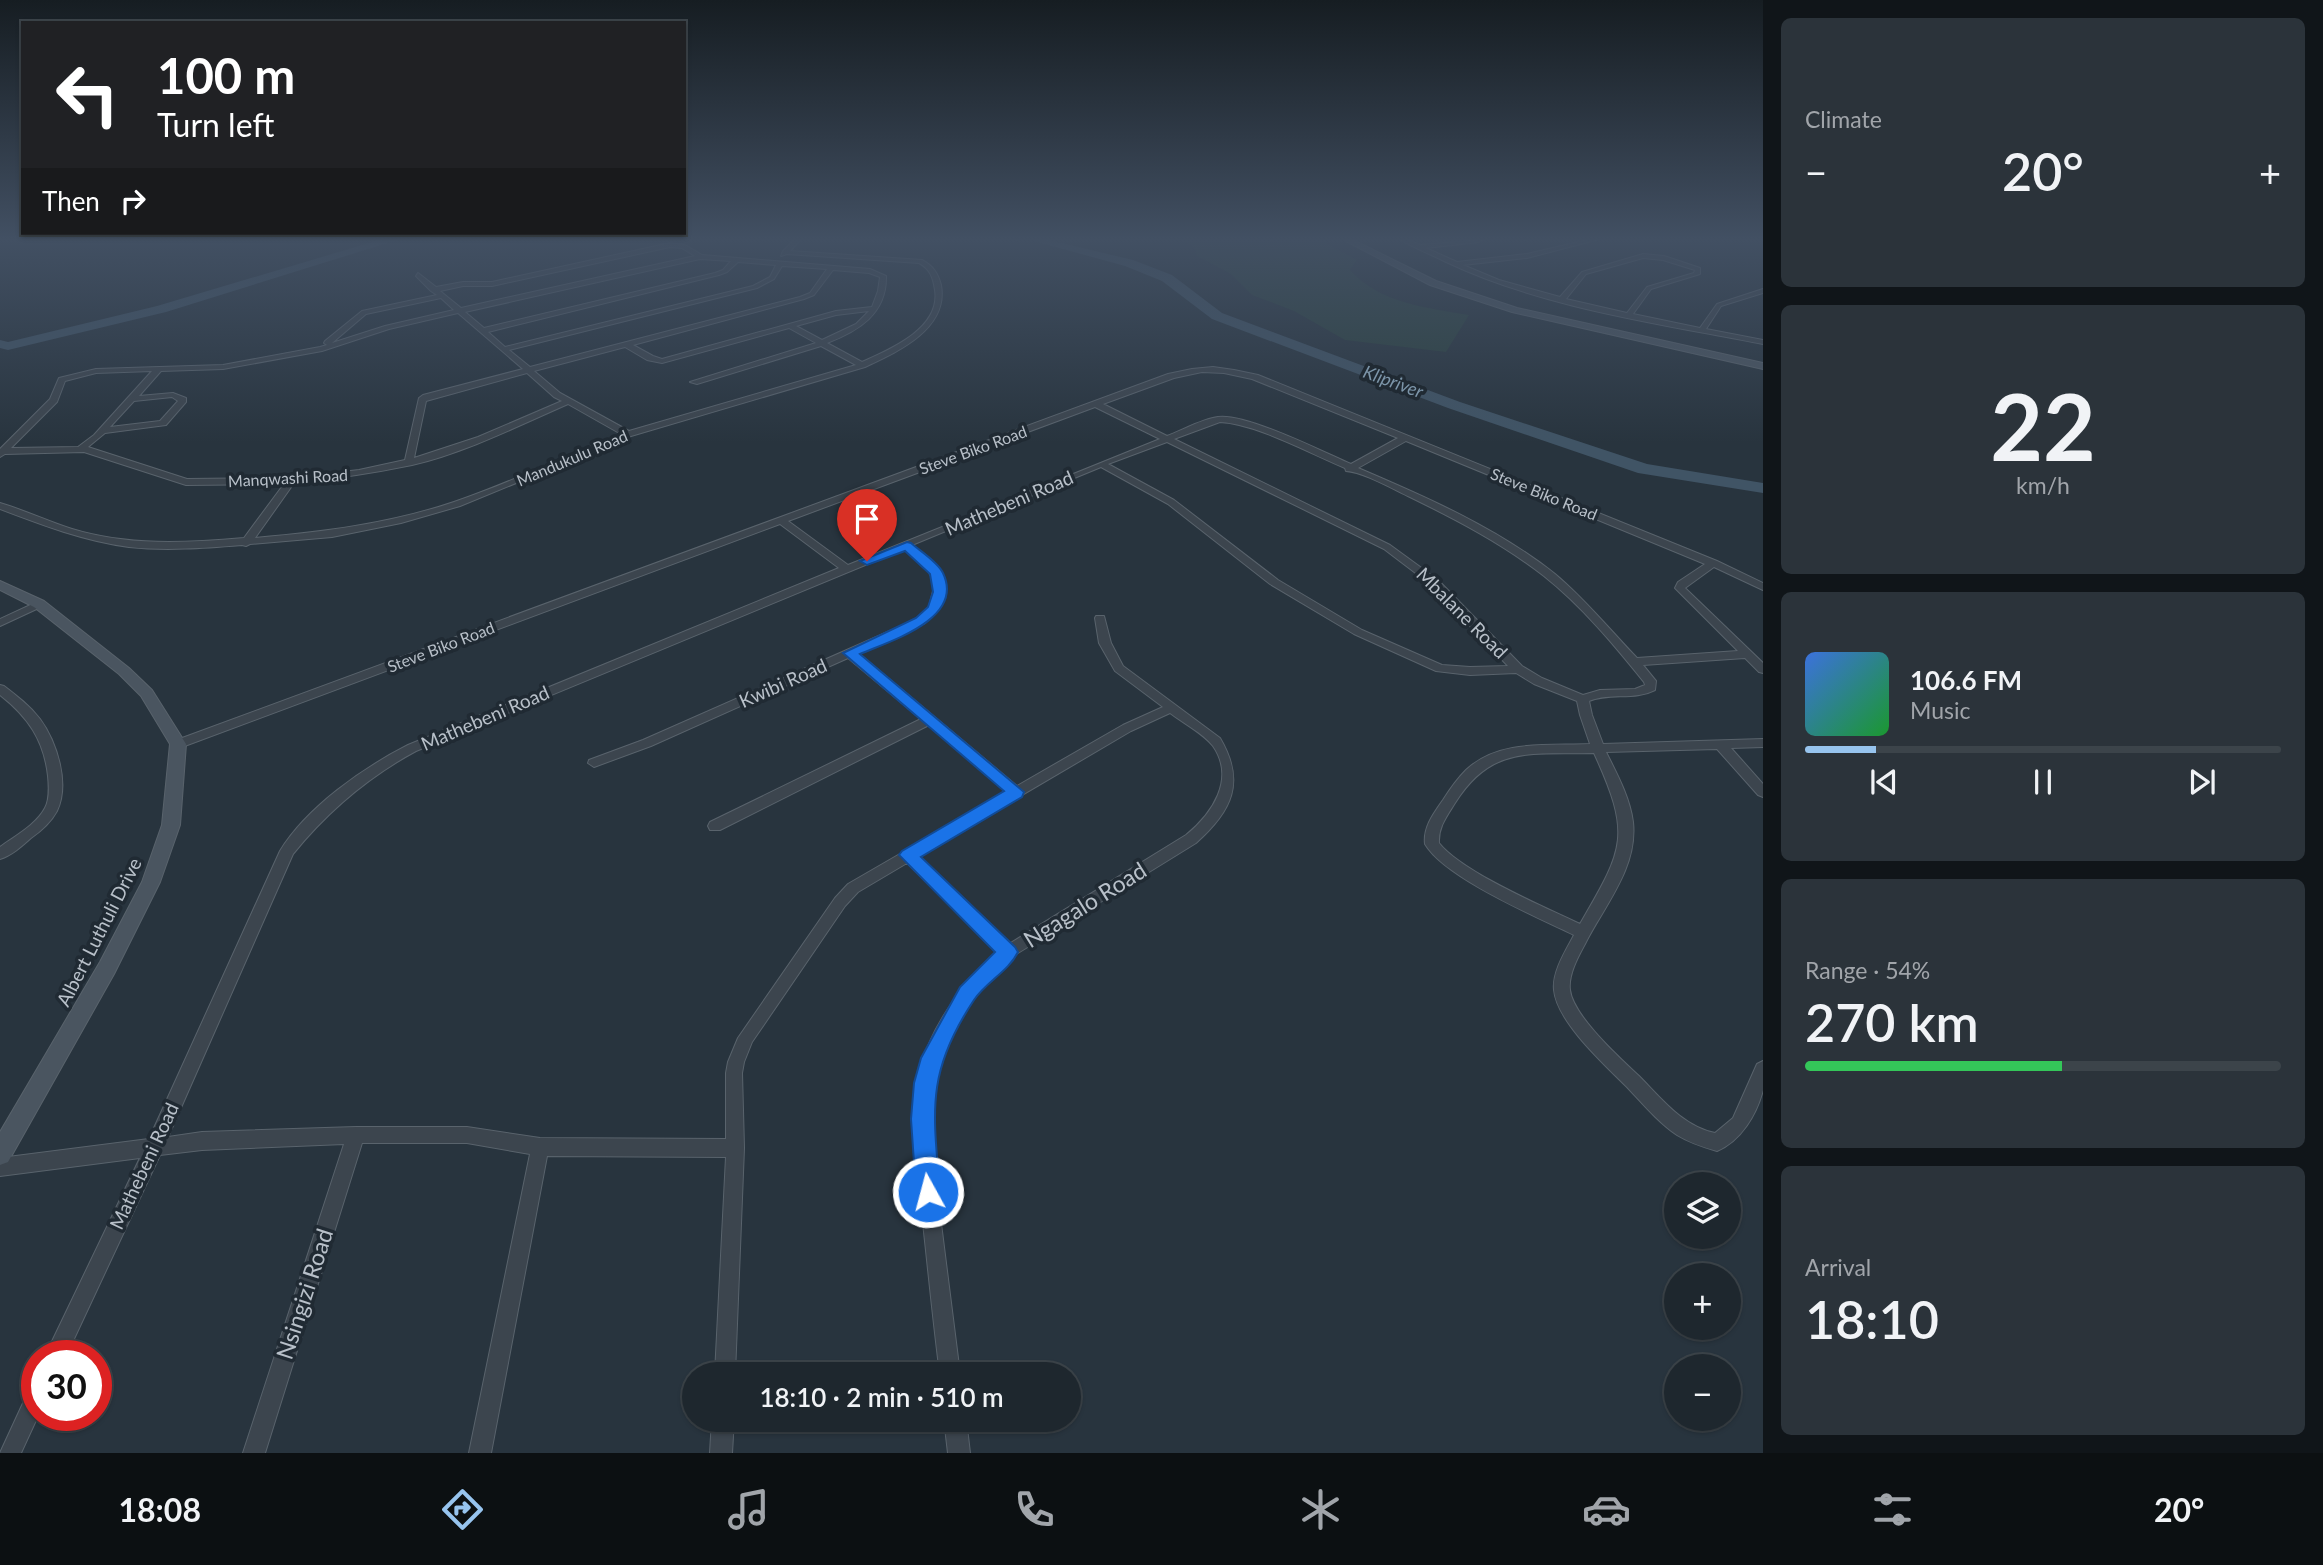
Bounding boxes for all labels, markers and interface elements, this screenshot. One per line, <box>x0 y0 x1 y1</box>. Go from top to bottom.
text: 100 m <box>157 46 295 104</box>
icon: left <box>42 49 133 140</box>
text: Turn left <box>157 105 274 144</box>
text: Climate <box>1805 105 1882 133</box>
text: 20° <box>2002 140 2084 202</box>
text: − <box>1805 149 1827 195</box>
text: + <box>2259 149 2281 195</box>
icon: right <box>114 182 152 220</box>
text: Then <box>42 185 100 217</box>
water label: Klipriver <box>1360 360 1427 402</box>
text: 22 <box>1990 371 2096 480</box>
street label: Steve Biko Road <box>916 421 1029 478</box>
street label: Mandukulu Road <box>513 426 630 489</box>
street label: Steve Biko Road <box>1488 464 1600 524</box>
street label: Manqwashi Road <box>227 465 348 490</box>
street label: Mathebeni Road <box>941 465 1076 540</box>
text: km/h <box>2016 471 2070 499</box>
pin <box>837 489 897 561</box>
icon: arrive <box>848 500 886 538</box>
street label: Mbalane Road <box>1412 562 1513 663</box>
street label: Steve Biko Road <box>385 617 497 676</box>
street label: Kwibi Road <box>735 653 830 712</box>
text: 106.6 FM <box>1910 664 2022 696</box>
street label: Mathebeni Road <box>417 680 552 755</box>
text: Music <box>1910 696 1970 724</box>
icon: previous <box>1865 763 1903 801</box>
icon: pause <box>2024 763 2062 801</box>
icon: next <box>2183 763 2221 801</box>
street label: Albert Luthuli Drive <box>51 854 146 1010</box>
street label: Ngagalo Road <box>1018 855 1151 953</box>
text: Range · 54% <box>1805 956 1930 984</box>
text: 270 km <box>1805 991 1979 1053</box>
street label: Mathebeni Road <box>104 1099 183 1233</box>
position arrow <box>891 1155 965 1229</box>
map controls <box>1664 1172 1741 1431</box>
button: layers <box>1664 1172 1741 1249</box>
street label: Nsingizi Road <box>270 1225 338 1363</box>
text: Arrival <box>1805 1253 1871 1281</box>
button: + <box>1664 1263 1741 1340</box>
text: 18:10 <box>1805 1288 1939 1350</box>
speed limit sign: 30 <box>21 1340 112 1431</box>
button: − <box>1664 1354 1741 1431</box>
text: 18:10 · 2 min · 510 m <box>759 1381 1004 1413</box>
icon: directions <box>438 1485 487 1534</box>
icon: music <box>724 1485 773 1534</box>
icon: phone <box>1010 1485 1059 1534</box>
icon: climate <box>1296 1485 1345 1534</box>
icon: car <box>1582 1485 1631 1534</box>
icon: filters <box>1868 1485 1917 1534</box>
text: 18:08 <box>119 1490 201 1529</box>
text: 20° <box>2154 1490 2204 1529</box>

